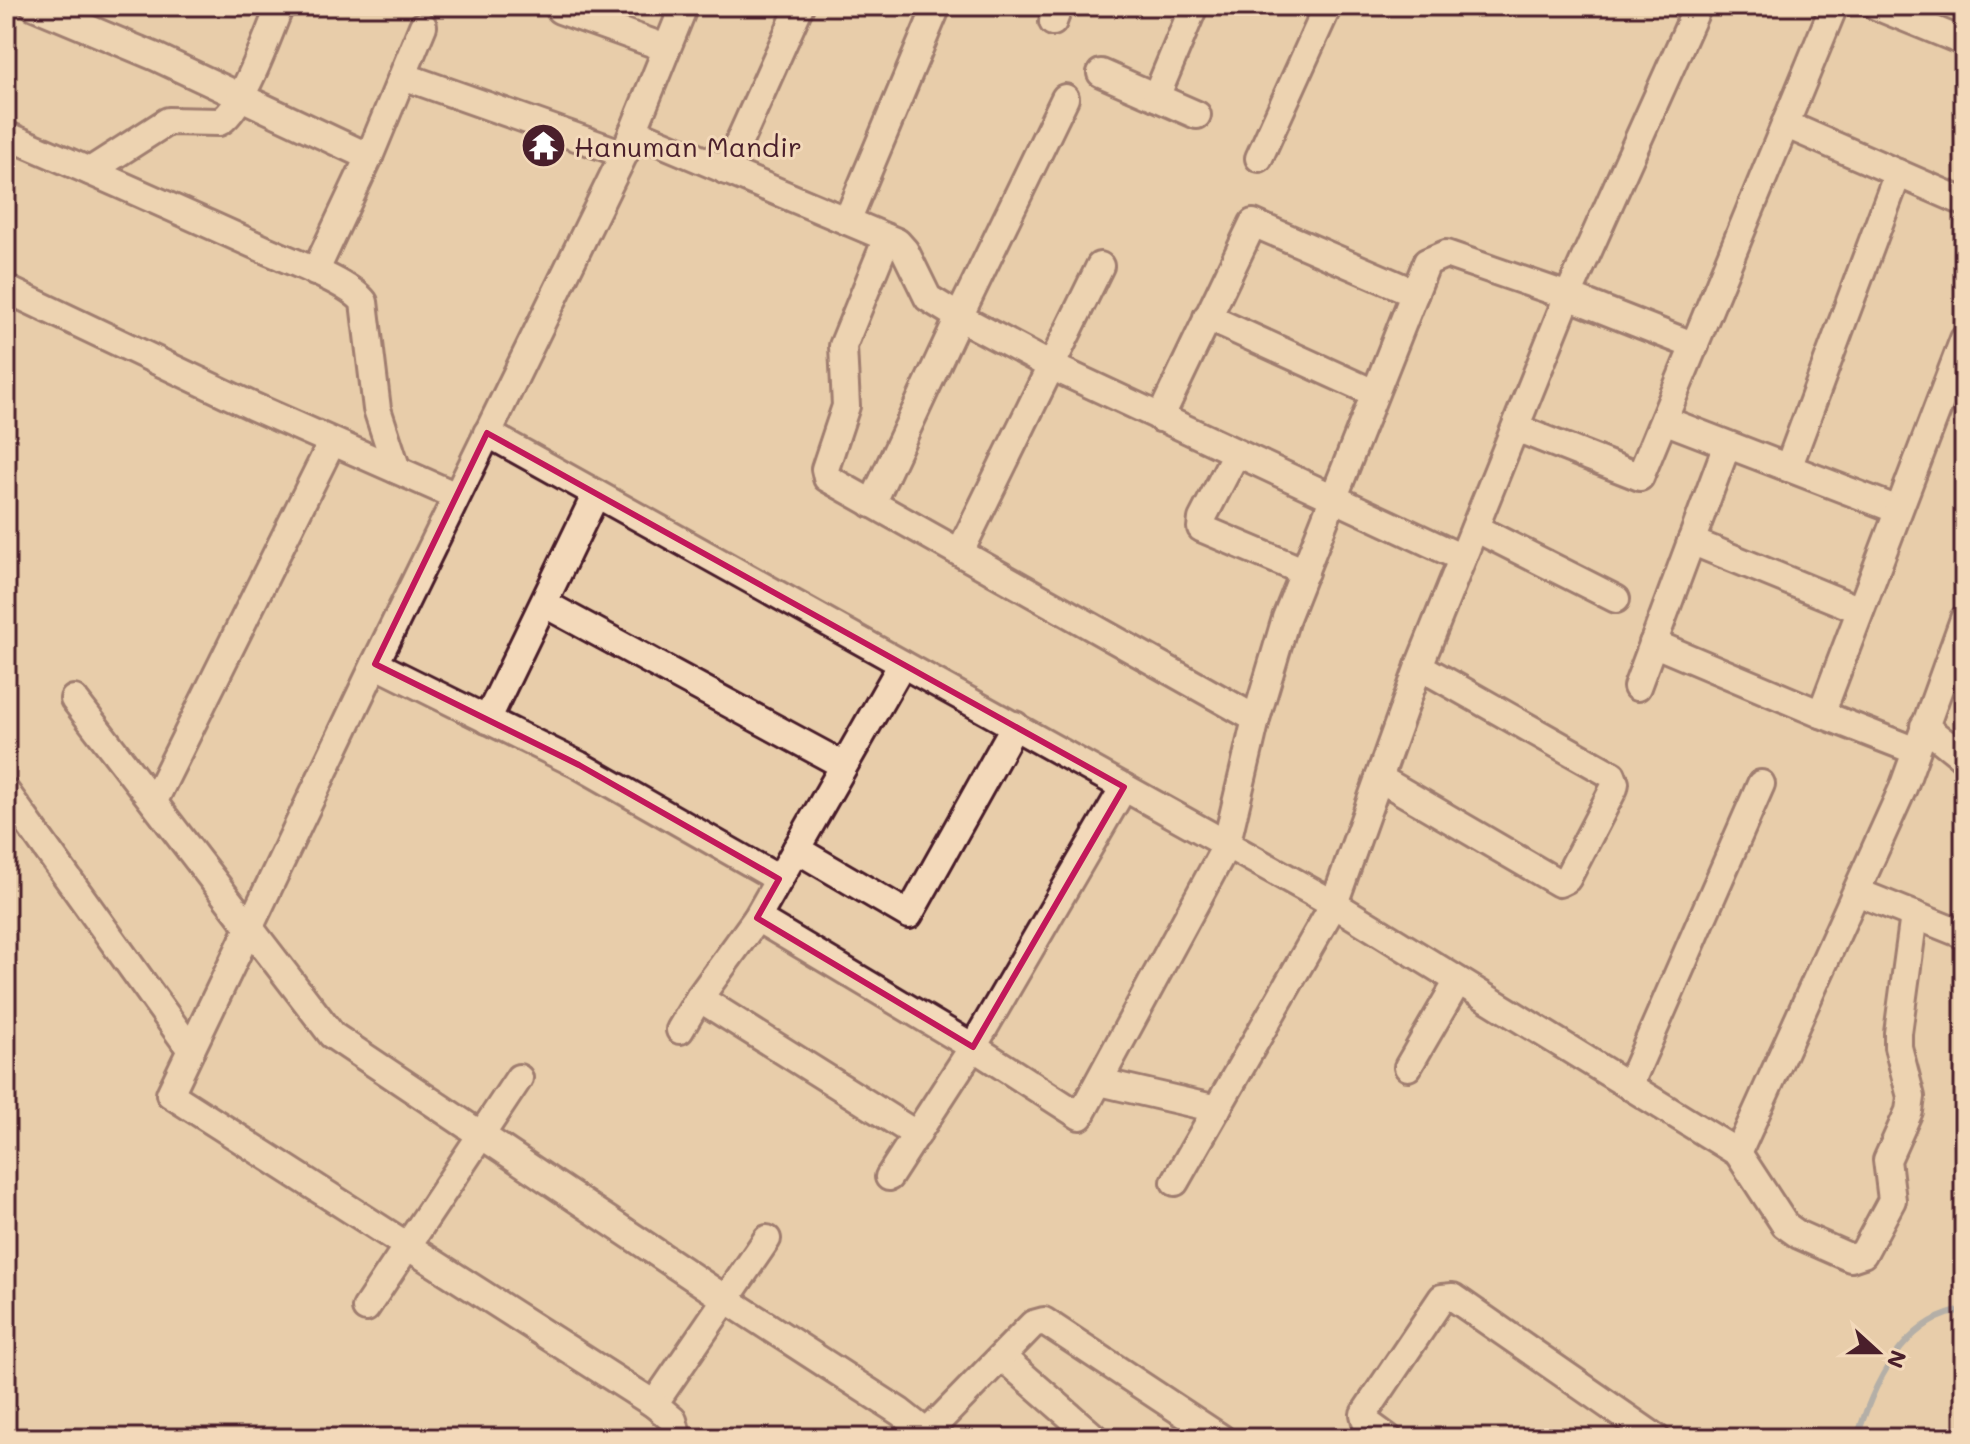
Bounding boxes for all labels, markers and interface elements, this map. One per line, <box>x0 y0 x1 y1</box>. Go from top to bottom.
temple icon: Hanuman Mandir <box>519 122 567 170</box>
place label: Hanuman Mandir <box>574 128 802 164</box>
north arrow <box>1838 1312 1918 1392</box>
text: N <box>1881 1346 1914 1372</box>

